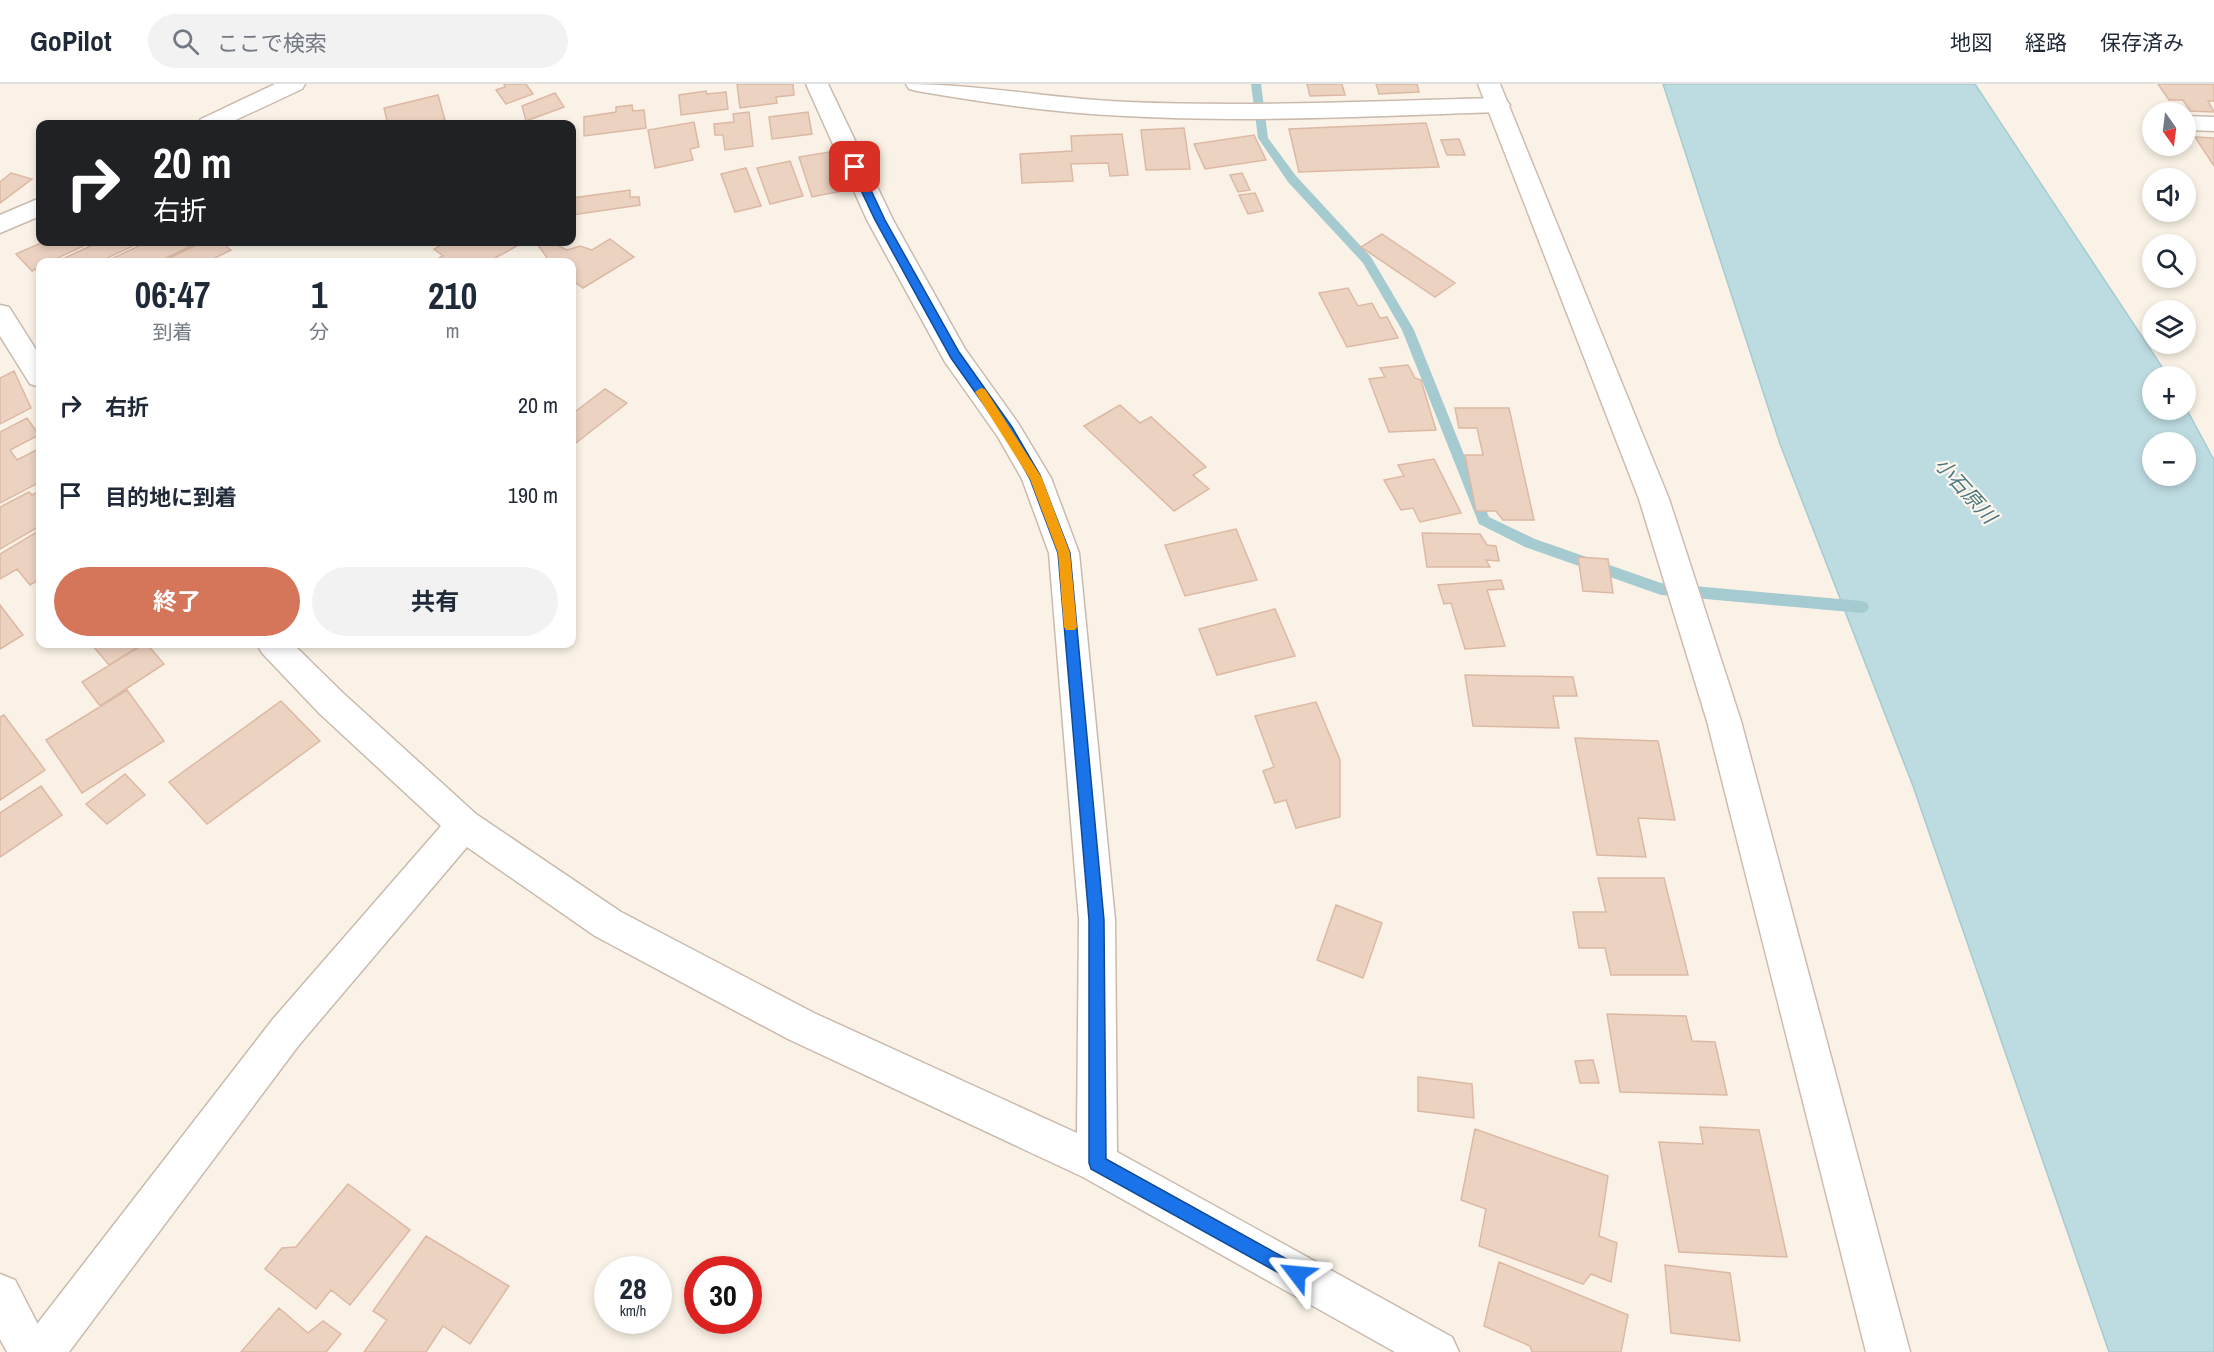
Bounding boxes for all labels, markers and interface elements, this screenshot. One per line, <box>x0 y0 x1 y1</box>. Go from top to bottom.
search box <box>148 14 568 68</box>
text: GoPilot <box>30 22 112 60</box>
icon: search <box>169 25 202 58</box>
text: ここで検索 <box>217 28 327 58</box>
text: 地図 <box>1950 28 1992 57</box>
text: 経路 <box>2025 28 2067 57</box>
text: 保存済み <box>2100 28 2184 57</box>
north arrow <box>2142 102 2196 156</box>
map controls <box>2142 102 2196 486</box>
text: 20 m <box>153 135 232 191</box>
pin <box>829 141 880 192</box>
icon: right <box>54 144 132 222</box>
icon: arrive <box>838 150 871 183</box>
button: sound <box>2142 168 2196 222</box>
text: 右折 <box>153 192 207 228</box>
button: search <box>2142 234 2196 288</box>
text: 06:47 <box>135 271 210 319</box>
text: 1 <box>311 271 327 319</box>
text: 210 <box>428 272 477 320</box>
button: layers <box>2142 300 2196 354</box>
text: m <box>446 317 459 344</box>
text: 到着 <box>153 318 193 345</box>
text: 分 <box>309 318 329 345</box>
button: + <box>2142 366 2196 420</box>
icon: right <box>54 389 87 422</box>
text: 20 m <box>518 390 558 420</box>
text: 右折 <box>105 392 149 422</box>
button: − <box>2142 432 2196 486</box>
water label: 小石原川 <box>1929 451 2004 530</box>
icon: arrive <box>54 479 87 512</box>
text: 190 m <box>508 480 558 510</box>
text: 目的地に到着 <box>105 482 237 512</box>
button: 終了 <box>54 567 300 636</box>
button: 共有 <box>312 567 558 636</box>
position arrow <box>1265 1242 1329 1306</box>
speed limit sign: 30 <box>684 1256 762 1334</box>
text: 28 <box>619 1268 647 1308</box>
text: km/h <box>620 1300 646 1321</box>

